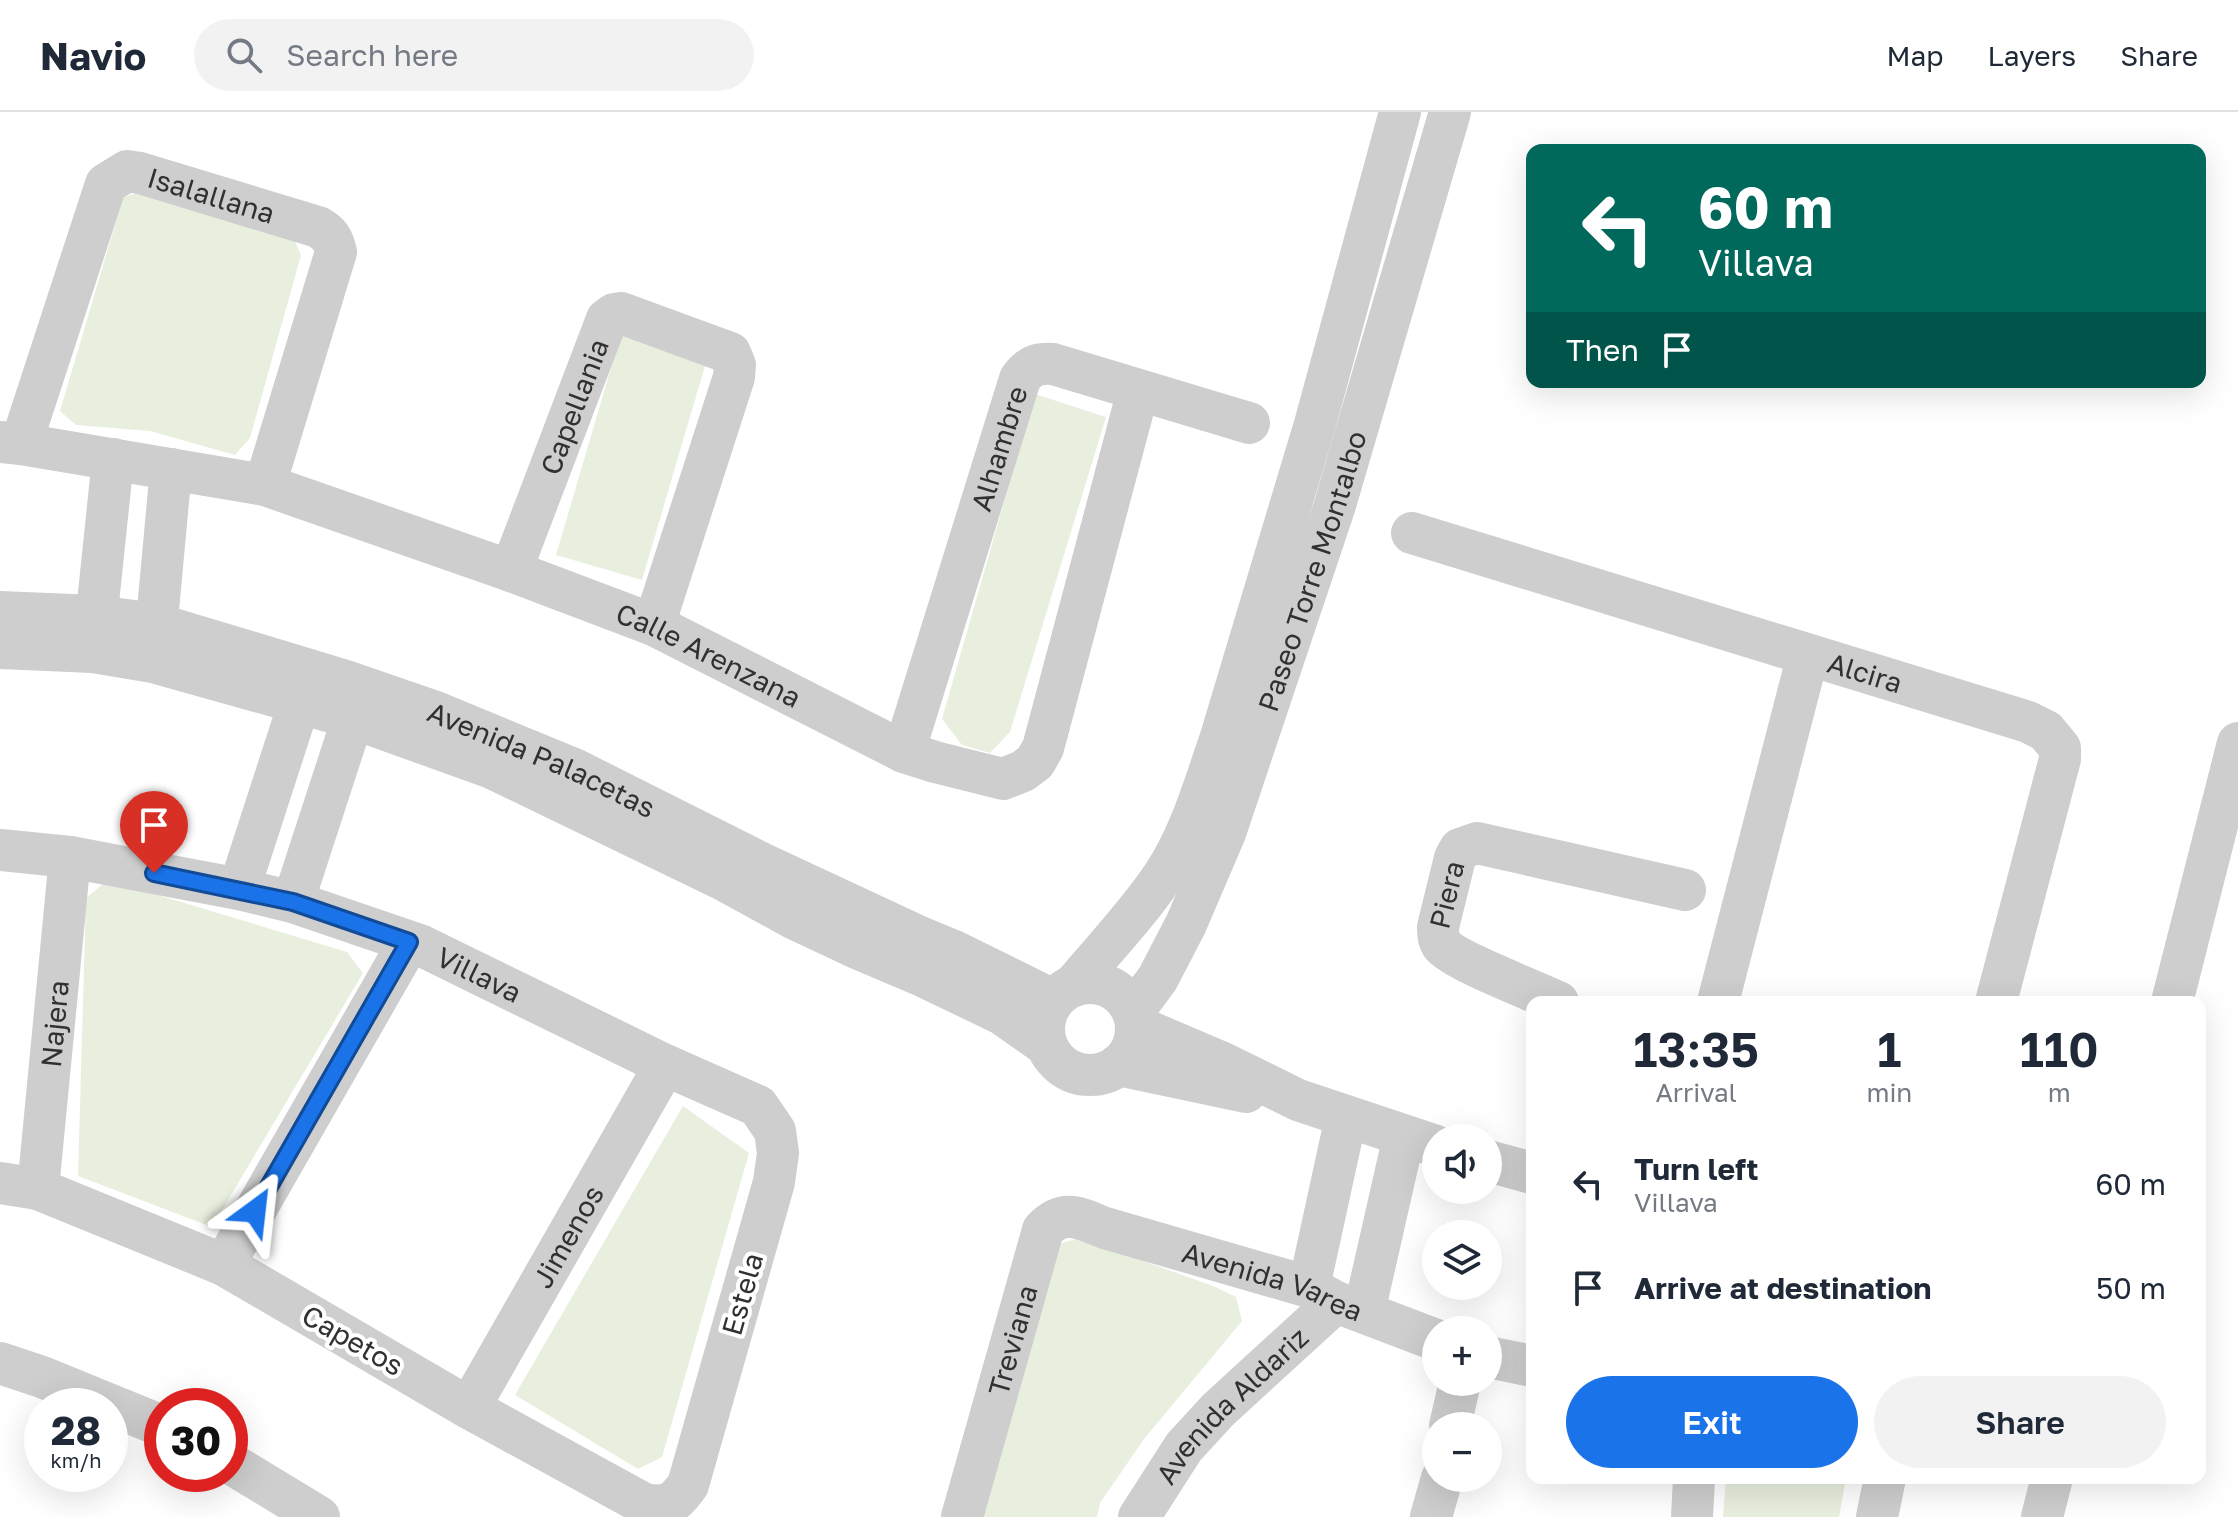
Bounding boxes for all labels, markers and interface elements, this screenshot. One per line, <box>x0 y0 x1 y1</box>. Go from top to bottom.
search box <box>194 19 754 91</box>
text: Navio <box>40 33 146 78</box>
icon: search <box>222 33 266 77</box>
text: Search here <box>286 37 458 73</box>
text: Map <box>1886 39 1944 72</box>
text: Layers <box>1988 39 2076 72</box>
text: Share <box>2120 39 2198 72</box>
street label: Isalallana <box>144 160 279 229</box>
text: 60 m <box>1698 173 1833 240</box>
icon: left <box>1566 176 1670 280</box>
text: Villava <box>1698 241 1814 284</box>
icon: arrive <box>1655 328 1699 372</box>
text: Then <box>1566 332 1639 368</box>
street label: Capellania <box>533 334 614 479</box>
street label: Alhambre <box>964 382 1033 515</box>
street label: Paseo Torre Montalbo <box>1250 427 1372 716</box>
street label: Calle Arenzana <box>612 596 807 714</box>
street label: Alcira <box>1824 645 1906 699</box>
street label: Avenida Palacetas <box>423 694 661 824</box>
pin <box>120 791 188 873</box>
icon: arrive <box>132 803 176 847</box>
street label: Piera <box>1422 857 1470 932</box>
street label: Villava <box>432 939 527 1009</box>
street label: Najera <box>33 979 75 1069</box>
text: 13:35 <box>1633 1020 1759 1078</box>
text: 1 <box>1877 1020 1901 1078</box>
text: 110 <box>2020 1020 2099 1078</box>
text: Arrival <box>1655 1077 1737 1108</box>
text: min <box>1866 1077 1912 1108</box>
text: m <box>2048 1077 2071 1108</box>
map controls <box>1422 1124 1502 1492</box>
button: sound <box>1422 1124 1502 1204</box>
text: Turn left <box>1634 1151 1759 1187</box>
icon: left <box>1566 1162 1610 1206</box>
text: 60 m <box>2095 1166 2166 1202</box>
position arrow <box>213 1169 297 1253</box>
street label: Jimenos <box>525 1179 610 1293</box>
text: Villava <box>1634 1187 1718 1218</box>
button: layers <box>1422 1220 1502 1300</box>
street label: Avenida Varea <box>1179 1235 1367 1327</box>
street label: Estela <box>715 1249 769 1339</box>
icon: arrive <box>1566 1266 1610 1310</box>
text: Arrive at destination <box>1634 1270 1931 1306</box>
text: 50 m <box>2096 1270 2166 1306</box>
street label: Treviana <box>981 1281 1043 1399</box>
street label: Capetos <box>297 1298 409 1382</box>
button: + <box>1422 1316 1502 1396</box>
street label: Avenida Aldariz <box>1148 1320 1314 1490</box>
button: Exit <box>1566 1376 1858 1468</box>
button: Share <box>1874 1376 2166 1468</box>
speed limit sign: 30 <box>144 1388 248 1492</box>
text: 28 <box>51 1406 101 1454</box>
button: − <box>1422 1412 1502 1492</box>
text: km/h <box>51 1448 101 1472</box>

